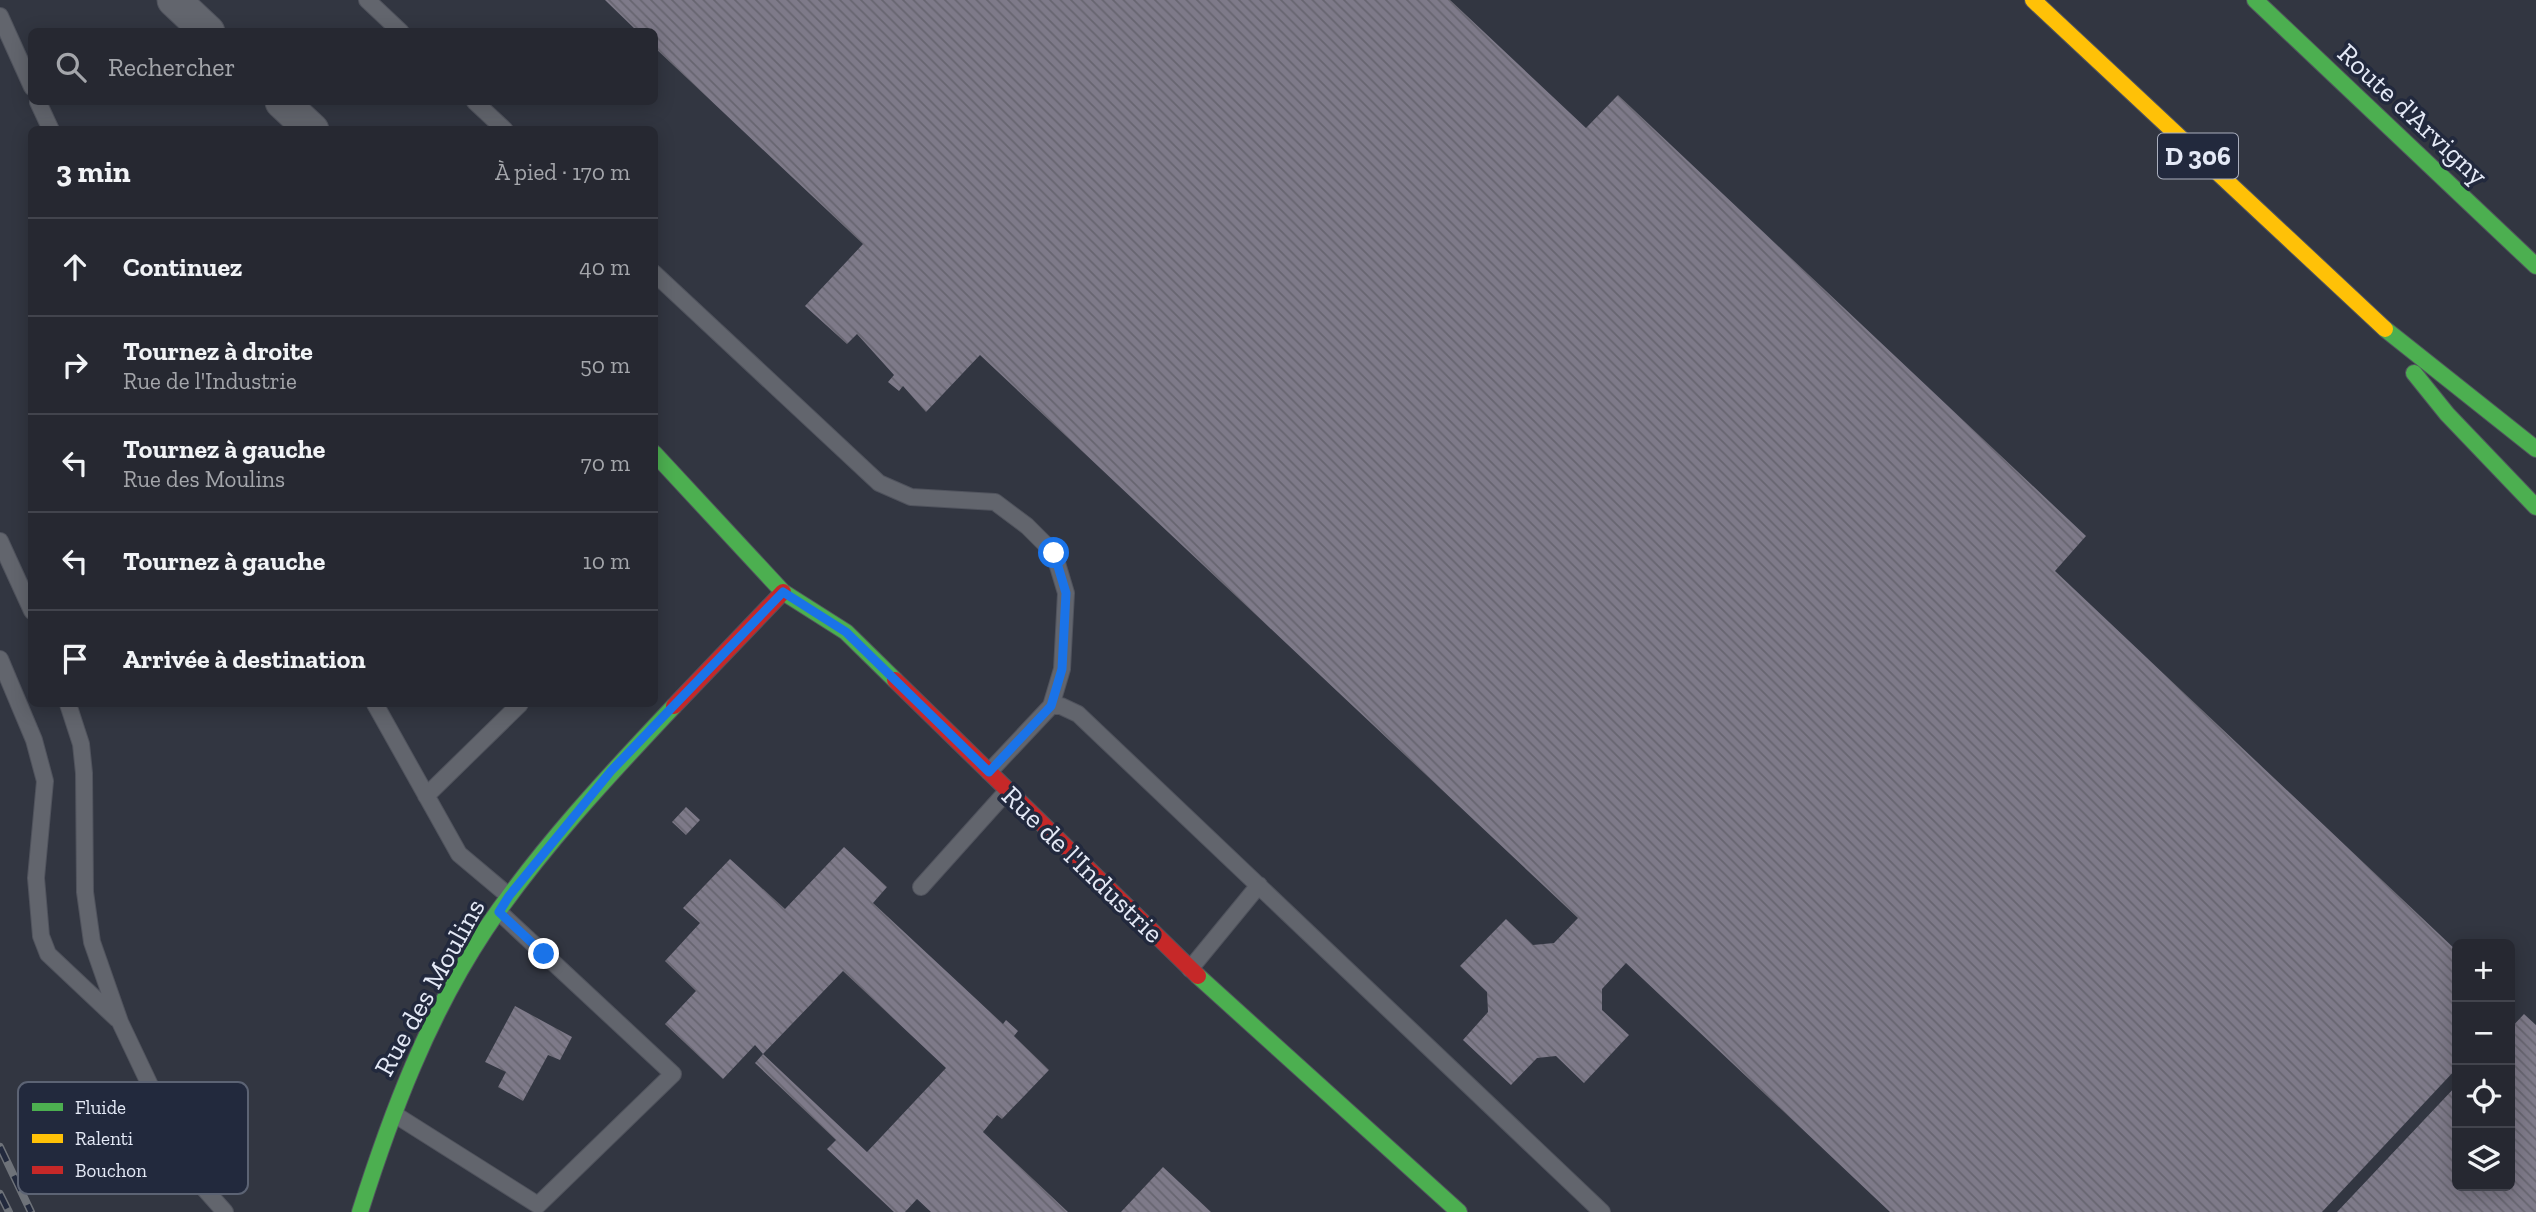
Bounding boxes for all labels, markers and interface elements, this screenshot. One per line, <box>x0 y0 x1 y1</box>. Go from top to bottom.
search box <box>28 28 658 105</box>
street label: Route d'Arvigny <box>2331 37 2495 193</box>
icon: search <box>52 48 90 86</box>
text: Rechercher <box>108 51 235 83</box>
road number: D 306 <box>2158 134 2238 178</box>
text: 3 min <box>56 154 131 190</box>
text: À pied · 170 m <box>495 158 630 186</box>
icon: ahead <box>56 248 94 286</box>
text: Continuez <box>123 251 242 283</box>
text: 40 m <box>579 253 630 281</box>
text: Tournez à droite <box>123 335 313 367</box>
icon: right <box>56 346 94 384</box>
text: 50 m <box>580 351 630 379</box>
text: Rue de l'Industrie <box>123 367 297 395</box>
text: Tournez à gauche <box>123 433 325 465</box>
icon: left <box>56 444 94 482</box>
text: 70 m <box>581 449 630 477</box>
text: Rue des Moulins <box>123 465 285 493</box>
route start <box>1038 537 1069 568</box>
icon: left <box>56 542 94 580</box>
text: Tournez à gauche <box>123 545 325 577</box>
text: 10 m <box>583 547 630 575</box>
icon: arrive <box>56 640 94 678</box>
text: Arrivée à destination <box>123 643 366 675</box>
street label: Rue de l'Industrie <box>995 779 1170 950</box>
street label: Rue des Moulins <box>367 893 492 1082</box>
route end <box>528 938 559 969</box>
map controls <box>2452 939 2515 1191</box>
button: + <box>2452 939 2515 1002</box>
button: − <box>2452 1002 2515 1065</box>
button: locate <box>2452 1065 2515 1128</box>
legend <box>18 1082 248 1194</box>
text: Fluide <box>75 1096 126 1119</box>
text: Ralenti <box>75 1127 133 1150</box>
button: layers <box>2452 1128 2515 1191</box>
text: Bouchon <box>75 1159 147 1182</box>

